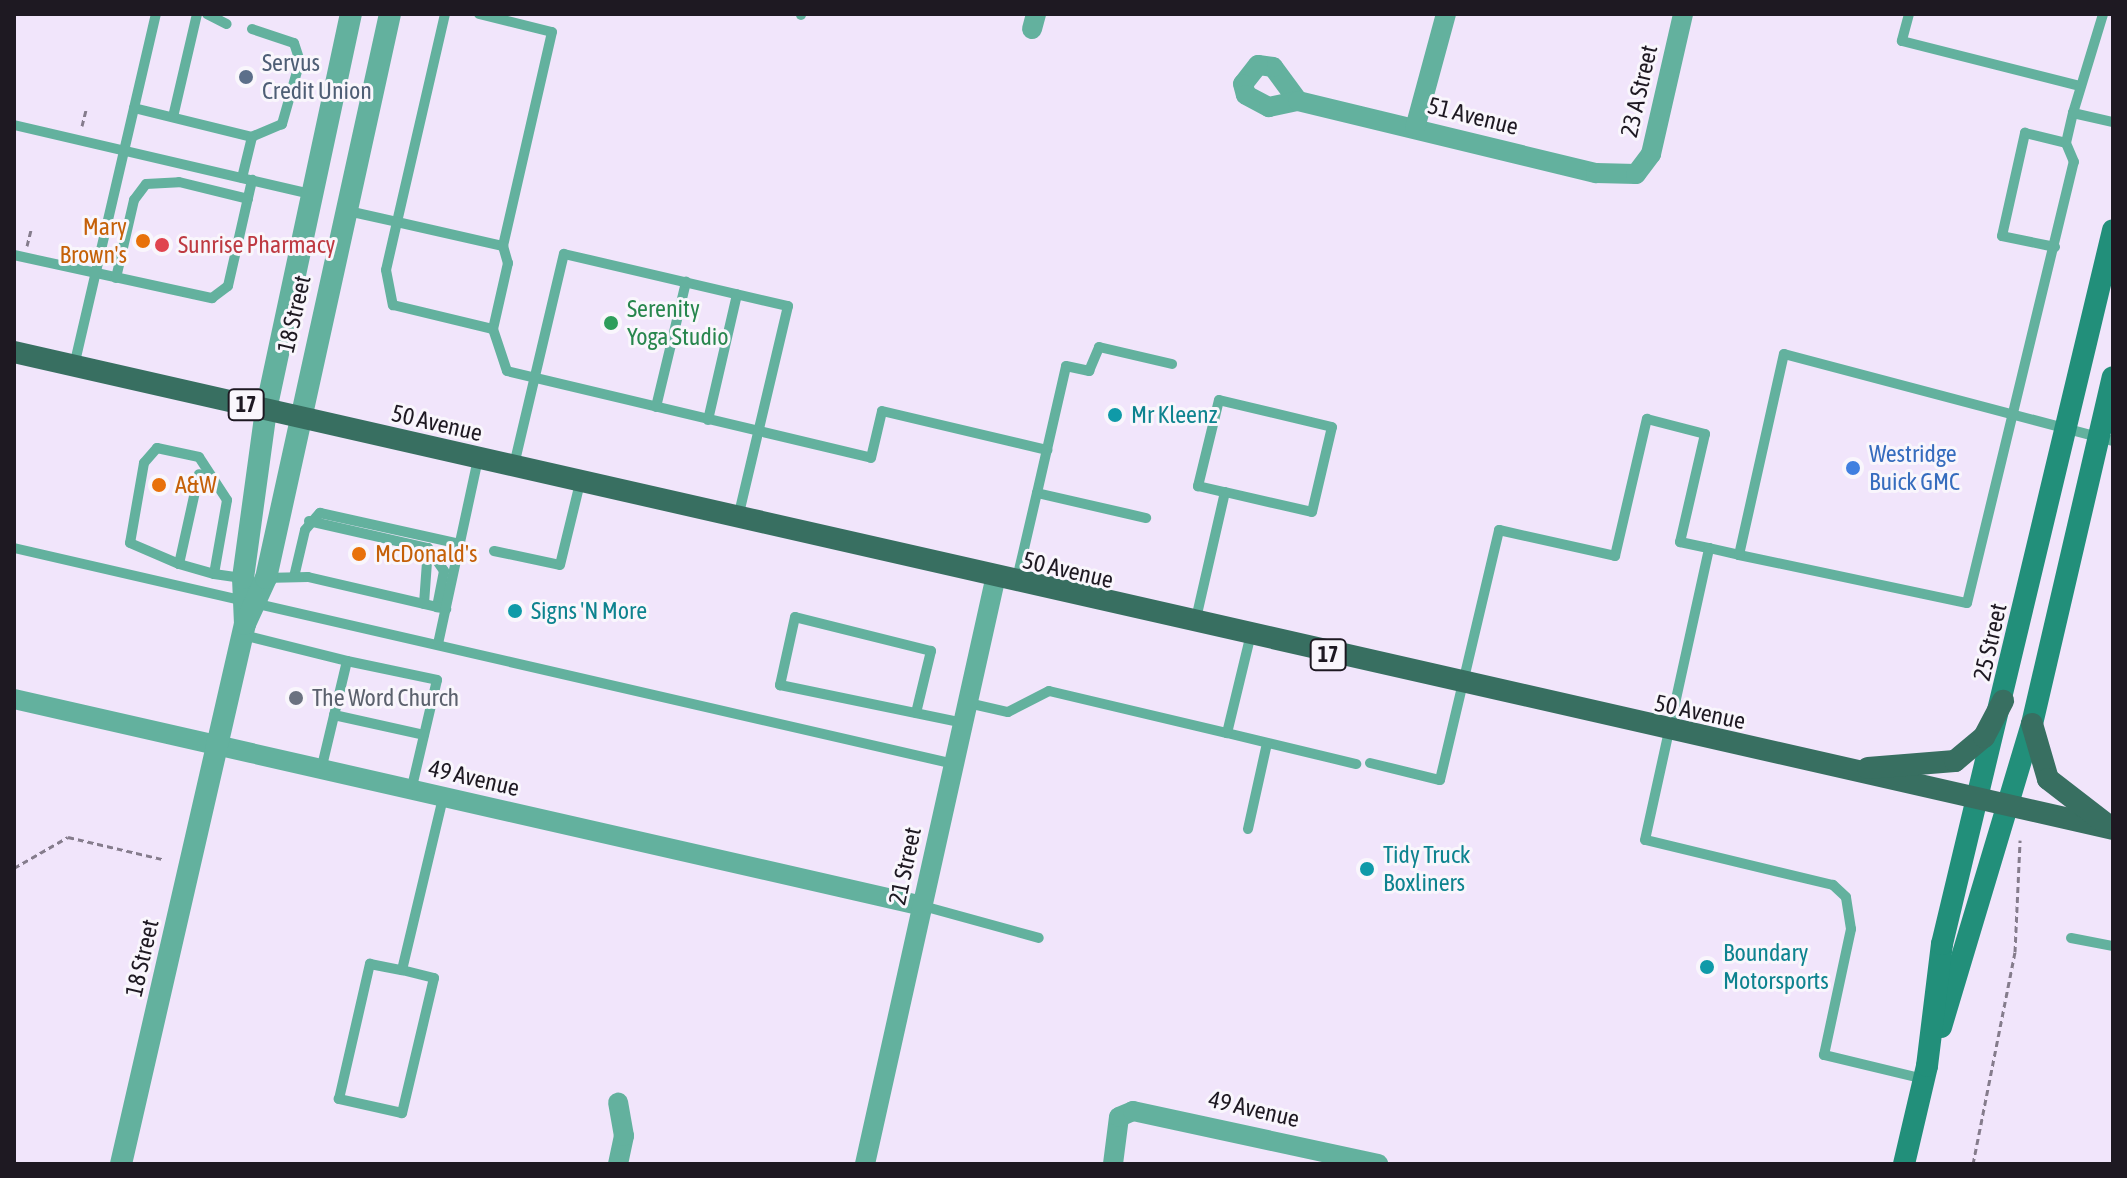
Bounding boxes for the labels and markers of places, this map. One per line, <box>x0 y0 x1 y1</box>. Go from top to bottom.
place label: Servus Credit Union <box>262 49 372 105</box>
marker: Servus Credit Union <box>237 68 255 86</box>
place label: Mary Brown's <box>60 213 127 269</box>
place label: Sunrise Pharmacy <box>178 231 335 259</box>
marker: Mary Brown's <box>134 232 152 250</box>
marker: Sunrise Pharmacy <box>153 236 171 254</box>
place label: Serenity Yoga Studio <box>627 295 729 351</box>
marker: Serenity Yoga Studio <box>602 314 620 332</box>
place label: Mr Kleenz <box>1131 401 1217 429</box>
marker: Mr Kleenz <box>1106 406 1124 424</box>
place label: Westridge Buick GMC <box>1869 440 1960 496</box>
marker: Westridge Buick GMC <box>1844 459 1862 477</box>
place label: A&W <box>175 471 217 499</box>
marker: A&W <box>150 476 168 494</box>
place label: McDonald's <box>375 540 477 568</box>
marker: McDonald's <box>350 545 368 563</box>
place label: Signs 'N More <box>531 597 647 625</box>
marker: Signs 'N More <box>506 602 524 620</box>
place label: The Word Church <box>312 684 459 712</box>
marker: The Word Church <box>287 689 305 707</box>
place label: Tidy Truck Boxliners <box>1383 841 1470 897</box>
marker: Tidy Truck Boxliners <box>1358 860 1376 878</box>
place label: Boundary Motorsports <box>1723 939 1829 995</box>
marker: Boundary Motorsports <box>1698 958 1716 976</box>

